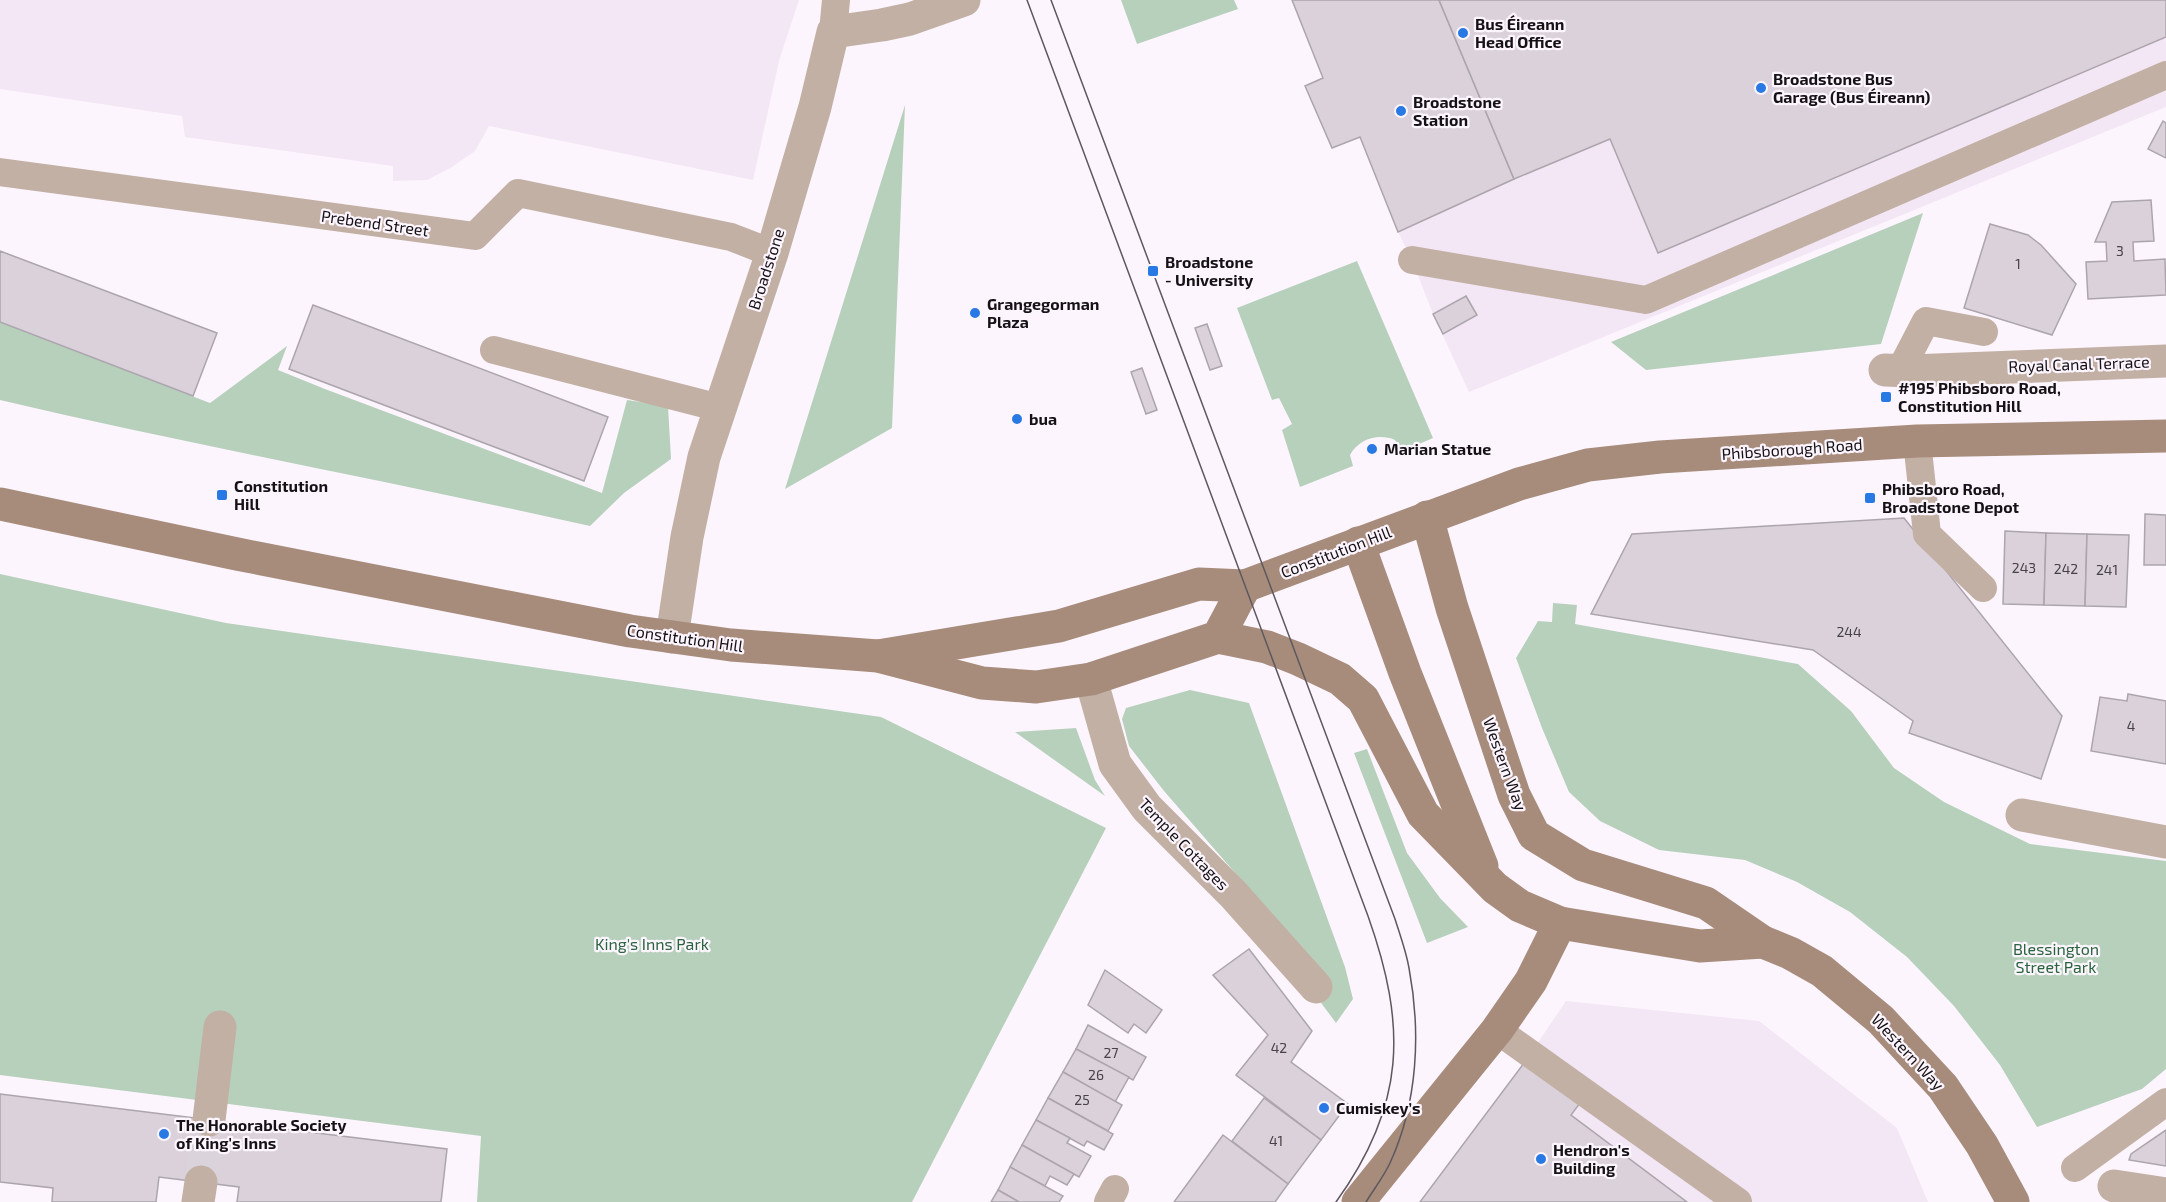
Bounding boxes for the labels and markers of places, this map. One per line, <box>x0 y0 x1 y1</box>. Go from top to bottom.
place label: Bus Éireann Head Office <box>1475 14 1564 51</box>
marker: Bus Éireann Head Office <box>1456 26 1470 40</box>
place label: Broadstone Bus Garage (Bus Éireann) <box>1773 69 1931 106</box>
marker: Broadstone Bus Garage (Bus Éireann) <box>1754 81 1768 95</box>
place label: Broadstone Station <box>1413 92 1501 129</box>
marker: Broadstone Station <box>1394 104 1408 118</box>
place label: Broadstone - University <box>1165 252 1253 290</box>
marker: Broadstone - University <box>1146 264 1160 278</box>
place label: Grangegorman Plaza <box>987 294 1099 331</box>
marker: Grangegorman Plaza <box>968 306 982 320</box>
place label: #195 Phibsboro Road, Constitution Hill <box>1898 378 2061 415</box>
marker: #195 Phibsboro Road, Constitution Hill <box>1879 390 1893 404</box>
place label: bua <box>1029 409 1057 428</box>
marker: bua <box>1010 412 1024 426</box>
place label: Marian Statue <box>1384 439 1491 458</box>
marker: Marian Statue <box>1365 442 1379 456</box>
place label: Constitution Hill <box>234 476 328 513</box>
place label: Phibsboro Road, Broadstone Depot <box>1882 479 2020 516</box>
marker: Constitution Hill <box>215 488 229 502</box>
marker: Phibsboro Road, Broadstone Depot <box>1863 491 1877 505</box>
place label: Cumiskey’s <box>1336 1098 1420 1118</box>
marker: Cumiskey’s <box>1317 1101 1331 1115</box>
place label: The Honorable Society of King's Inns <box>176 1115 346 1152</box>
marker: The Honorable Society of King's Inns <box>157 1127 171 1141</box>
place label: Hendron's Building <box>1553 1140 1630 1177</box>
marker: Hendron's Building <box>1534 1152 1548 1166</box>

